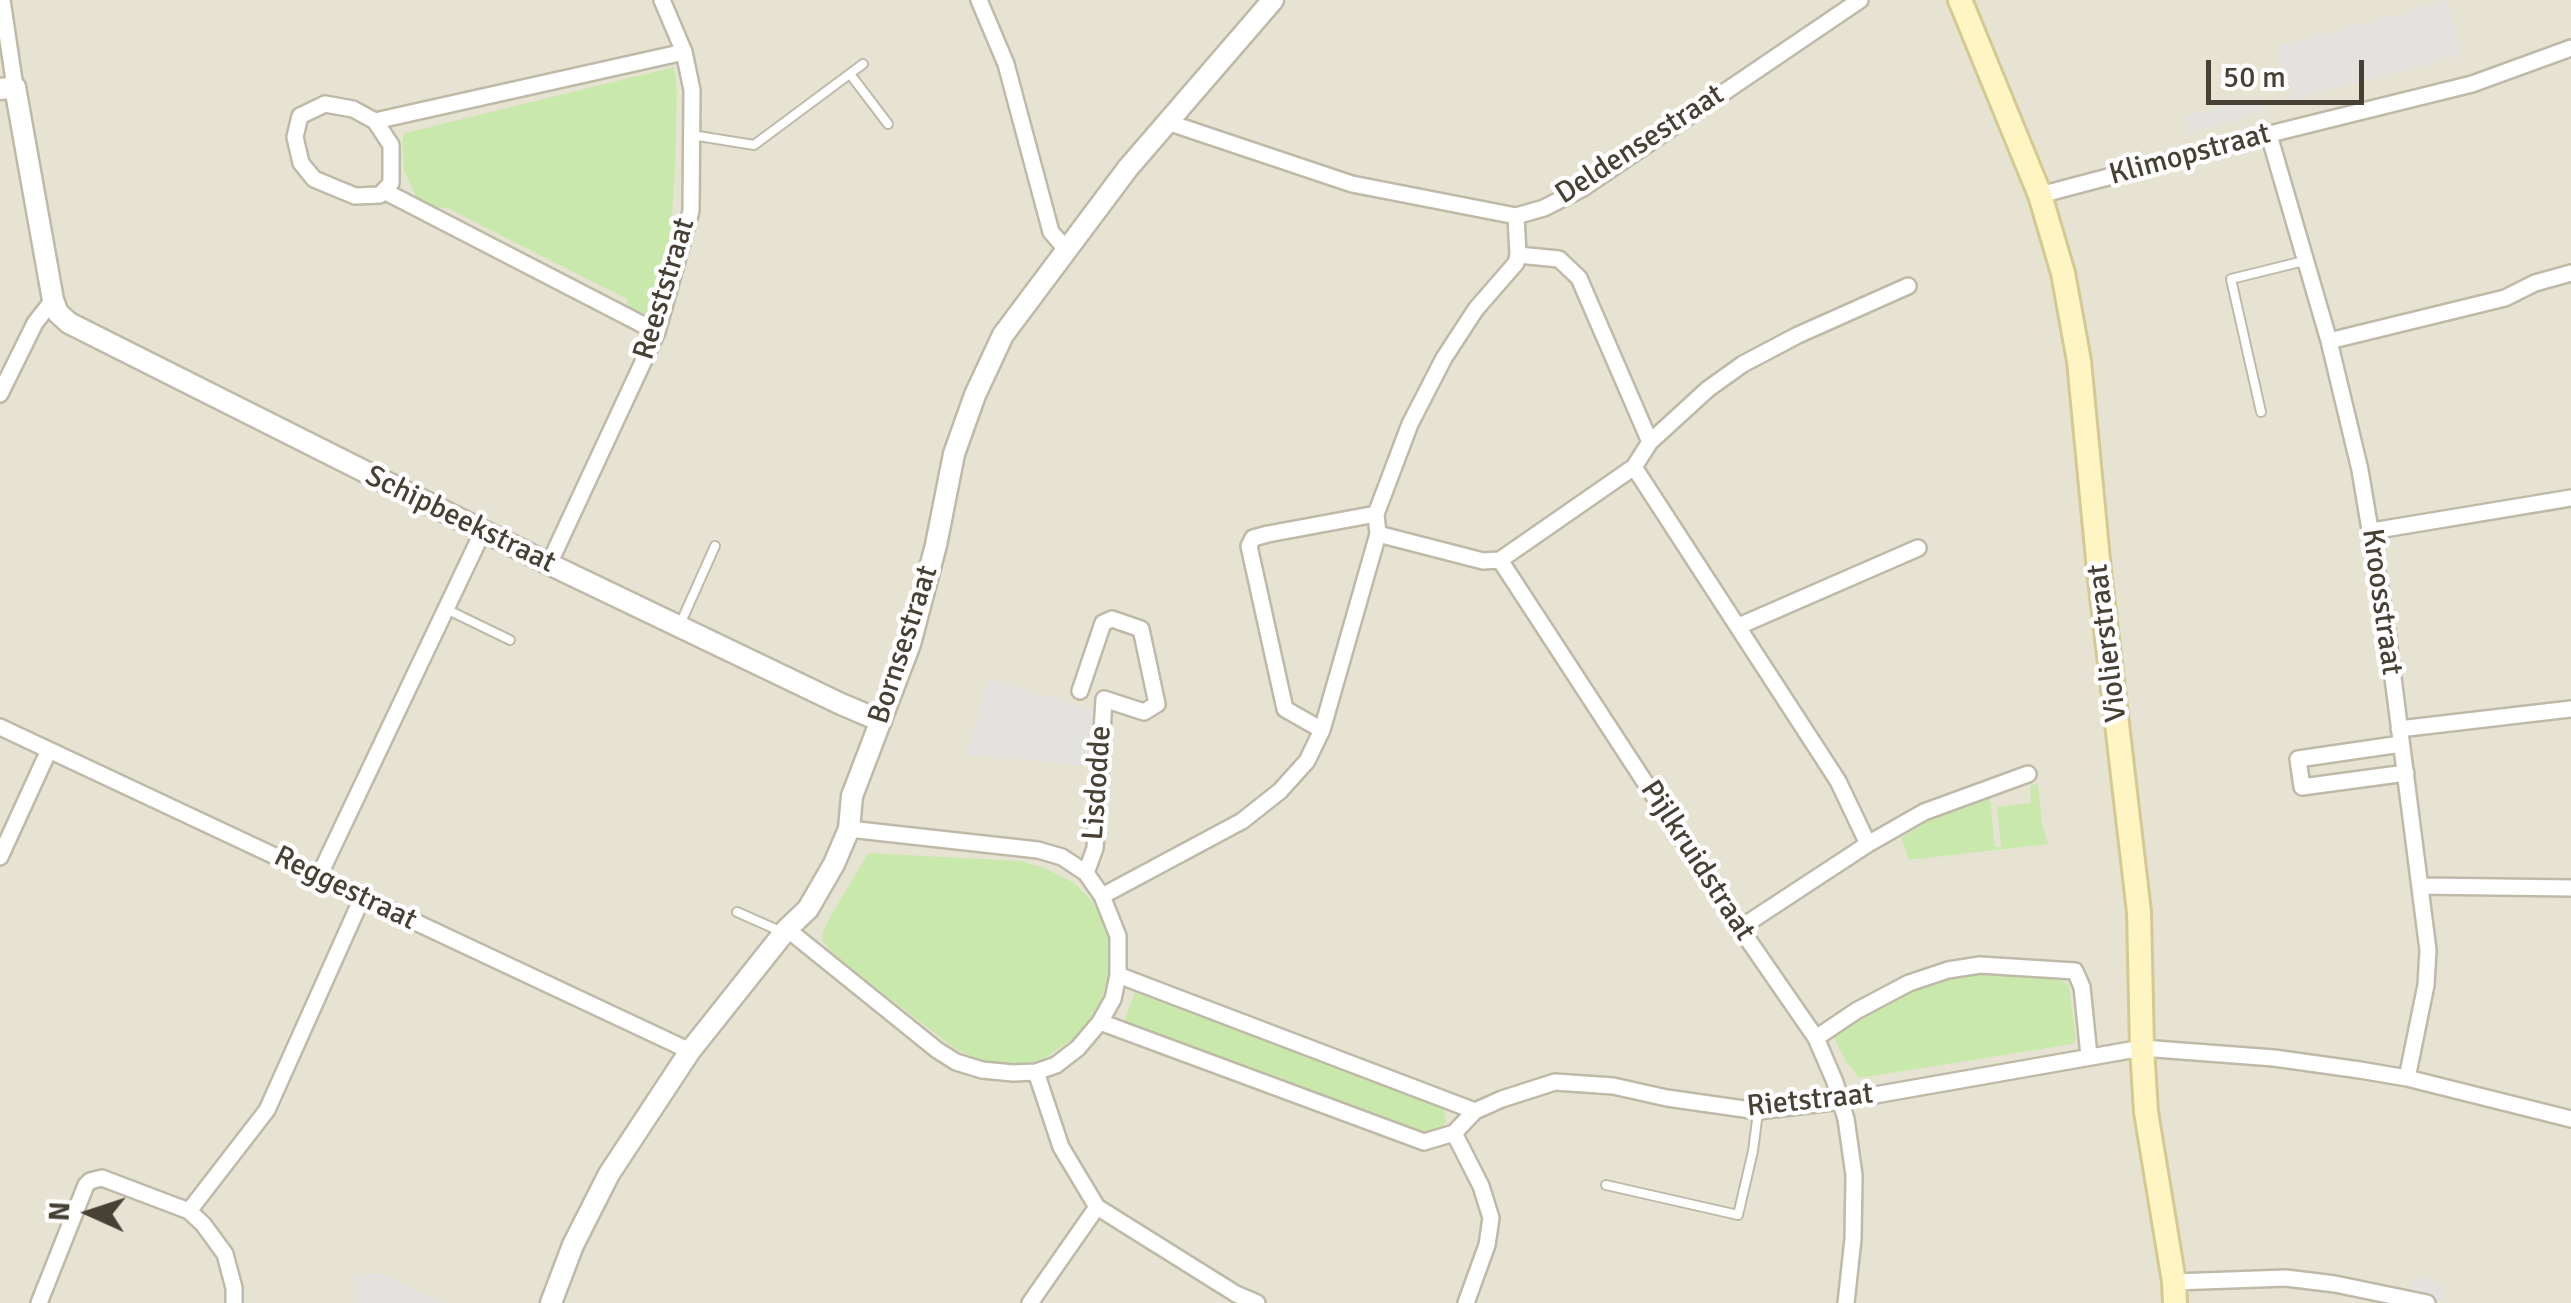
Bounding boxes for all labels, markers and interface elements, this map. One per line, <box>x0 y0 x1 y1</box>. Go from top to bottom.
scale bar <box>2211 40 2368 102</box>
text: 50 m <box>2223 59 2286 96</box>
street label: Deldensestraat <box>1549 77 1731 213</box>
street label: Klimopstraat <box>2106 116 2274 194</box>
street label: Reeststraat <box>626 214 704 364</box>
street label: Schipbeekstraat <box>359 458 561 582</box>
street label: Kroosstraat <box>2353 526 2409 678</box>
street label: Bornsestraat <box>861 561 947 729</box>
street label: Violierstraat <box>2080 562 2136 724</box>
street label: Lisdodde <box>1076 725 1120 841</box>
street label: Pijlkruidstraat <box>1632 774 1762 948</box>
street label: Reggestraat <box>268 839 422 939</box>
street label: Rietstraat <box>1745 1076 1875 1126</box>
north arrow <box>40 1163 140 1263</box>
text: N <box>43 1201 78 1222</box>

